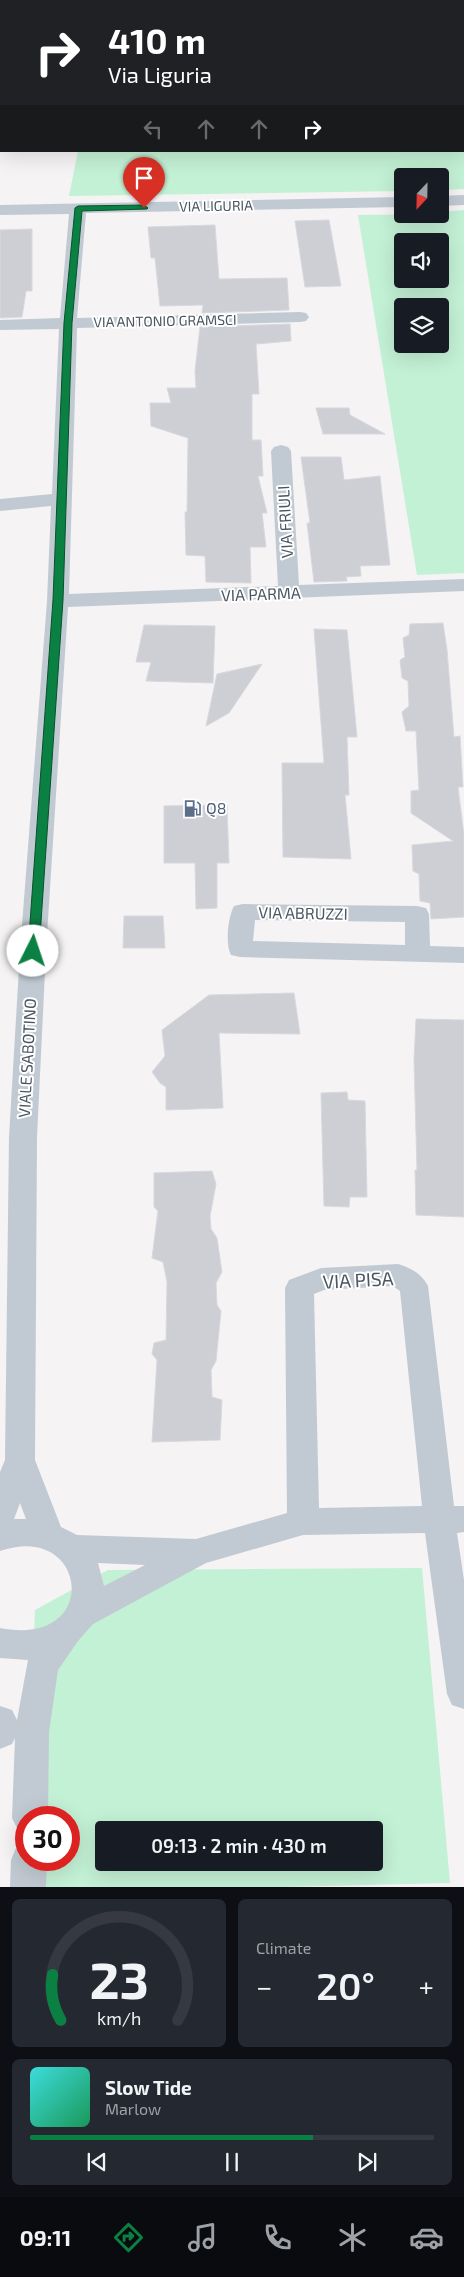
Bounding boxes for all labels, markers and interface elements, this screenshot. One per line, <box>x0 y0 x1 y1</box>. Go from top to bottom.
text: 410 m <box>108 19 206 61</box>
icon: right <box>25 20 90 85</box>
text: Via Liguria <box>108 61 212 87</box>
icon: left <box>139 115 167 143</box>
icon: ahead <box>192 115 220 143</box>
icon: ahead <box>245 115 273 143</box>
icon: right <box>298 115 326 143</box>
pin <box>123 157 165 208</box>
icon: arrive <box>130 164 158 192</box>
north arrow <box>394 168 449 222</box>
map controls <box>394 168 449 353</box>
street label: VIA LIGURIA <box>179 196 253 215</box>
button: sound <box>394 233 449 288</box>
button: layers <box>394 298 449 353</box>
street label: VIA ANTONIO GRAMSCI <box>93 311 237 330</box>
street label: VIA FRIULI <box>273 485 296 559</box>
street label: VIA PARMA <box>221 583 301 604</box>
fuel station icon: Q8 <box>182 798 202 818</box>
place label: Q8 <box>206 798 226 818</box>
street label: VIA ABRUZZI <box>258 902 348 923</box>
position arrow <box>6 924 58 976</box>
street label: VIALE SABOTINO <box>14 998 39 1118</box>
street label: VIA PISA <box>322 1266 394 1293</box>
speed limit sign: 30 <box>15 1806 80 1871</box>
text: 09:13 · 2 min · 430 m <box>151 1834 327 1857</box>
text: Climate <box>256 1938 311 1957</box>
text: 23 <box>89 1947 149 2009</box>
text: 20° <box>316 1962 375 2008</box>
text: − <box>256 1969 272 2003</box>
text: + <box>419 1969 434 2003</box>
text: km/h <box>97 2007 141 2029</box>
text: Slow Tide <box>105 2076 192 2099</box>
text: Marlow <box>105 2099 161 2118</box>
icon: previous <box>83 2148 111 2176</box>
icon: pause <box>218 2148 246 2176</box>
icon: next <box>353 2148 381 2176</box>
icon: directions <box>111 2220 146 2255</box>
icon: music <box>185 2220 220 2255</box>
icon: phone <box>260 2220 295 2255</box>
icon: climate <box>335 2220 370 2255</box>
icon: car <box>409 2220 444 2255</box>
text: 09:11 <box>20 2224 71 2250</box>

